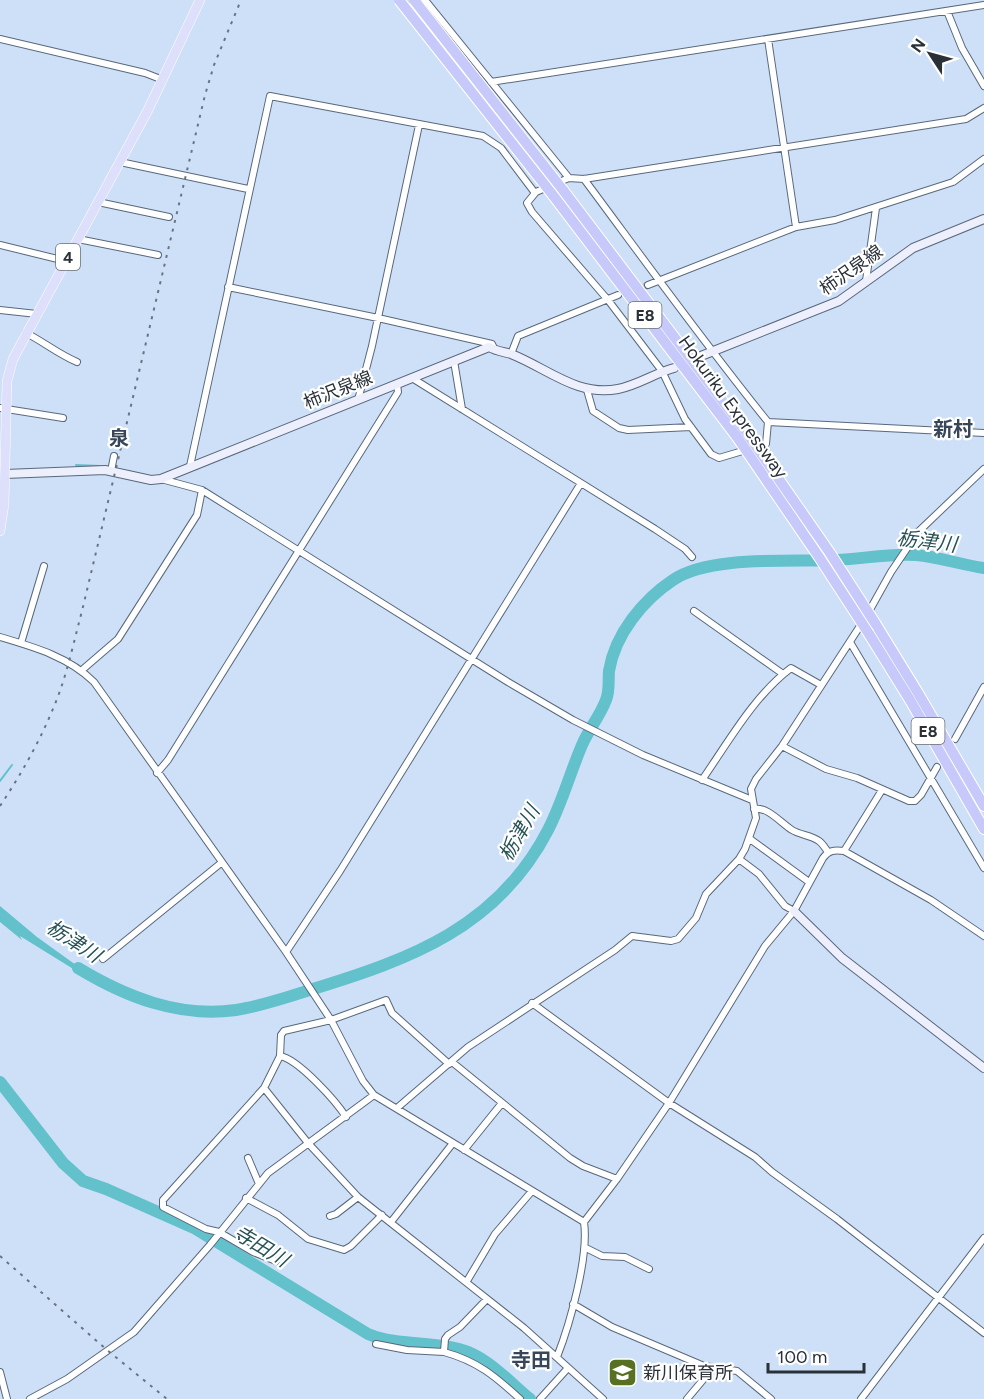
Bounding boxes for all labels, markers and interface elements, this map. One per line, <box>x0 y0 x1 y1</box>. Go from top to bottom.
north arrow <box>900 24 960 84</box>
text: N <box>907 35 930 56</box>
street label: 柿沢泉線 <box>815 240 887 300</box>
road number: 4 <box>56 244 80 270</box>
road number: E8 <box>628 302 662 328</box>
street label: Hokuriku Expressway <box>674 331 793 483</box>
street label: 柿沢泉線 <box>301 366 375 414</box>
district label: 新村 <box>933 417 973 441</box>
district label: 泉 <box>109 426 129 450</box>
water label: 栃津川 <box>896 525 960 557</box>
road number: E8 <box>912 718 944 744</box>
water label: 栃津川 <box>494 799 545 865</box>
water label: 栃津川 <box>42 915 107 968</box>
water label: 寺田川 <box>229 1220 295 1273</box>
scale bar <box>768 1336 864 1374</box>
text: 100 m <box>777 1346 827 1368</box>
district label: 寺田 <box>511 1348 551 1372</box>
school or university icon: 新川保育所 <box>606 1357 638 1389</box>
place label: 新川保育所 <box>643 1362 733 1384</box>

